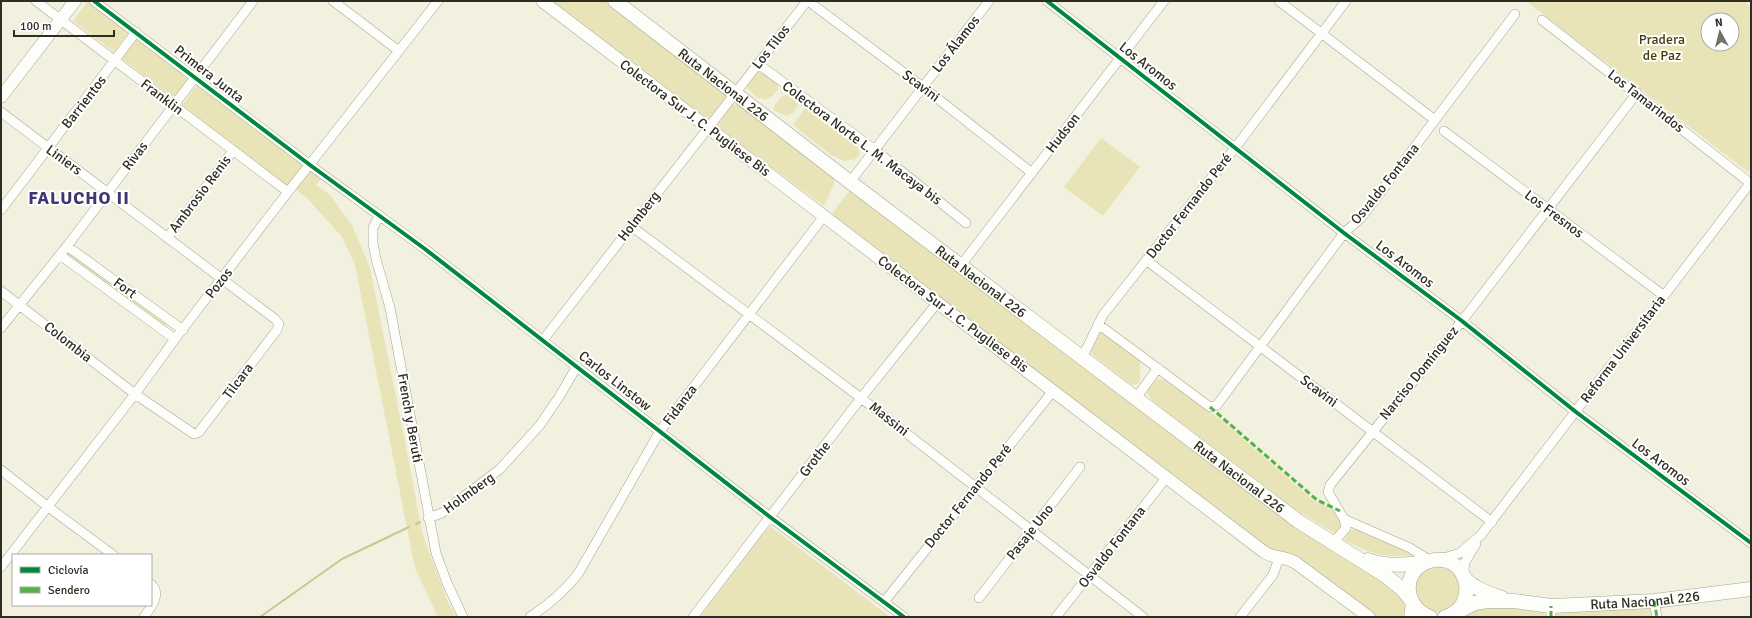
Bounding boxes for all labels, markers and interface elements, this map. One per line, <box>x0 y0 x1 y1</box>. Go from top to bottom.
scale bar <box>14 12 114 38</box>
street label: Los Álamos <box>928 12 984 76</box>
north arrow <box>1700 12 1740 52</box>
text: N <box>1714 16 1723 29</box>
text: 100 m <box>20 19 52 34</box>
street label: Los Tilos <box>748 21 794 73</box>
park label: Pradera de Paz <box>1639 31 1685 64</box>
street label: Los Aromos <box>1116 38 1180 94</box>
street label: Primera Junta <box>171 41 247 107</box>
street label: Ruta Nacional 226 <box>675 44 772 125</box>
street label: Colectora Sur J. C. Pugliese Bis <box>616 56 774 180</box>
street label: Scavini <box>899 66 943 106</box>
street label: Los Tamarindos <box>1604 66 1688 136</box>
street label: Barrientos <box>58 72 110 132</box>
street label: Franklin <box>137 75 187 119</box>
street label: Colectora Norte L. M. Macaya bis <box>779 77 945 209</box>
street label: Hudson <box>1042 110 1084 156</box>
street label: Rivas <box>119 138 151 174</box>
street label: Osvaldo Fontana <box>1347 140 1423 228</box>
street label: Liniers <box>43 141 85 179</box>
street label: Doctor Fernando Peré <box>1143 150 1235 262</box>
street label: Ambrosio Renis <box>165 152 235 236</box>
street label: Los Fresnos <box>1521 186 1587 242</box>
district label: FALUCHO II <box>28 187 130 209</box>
street label: Holmberg <box>614 188 664 244</box>
street label: Los Aromos <box>1372 237 1438 291</box>
street label: Ruta Nacional 226 <box>932 241 1030 321</box>
street label: Colectora Sur J. C. Pugliese Bis <box>874 252 1032 376</box>
street label: Pozos <box>202 264 236 302</box>
street label: Fort <box>110 274 140 302</box>
street label: Reforma Universitaria <box>1577 292 1669 406</box>
street label: Colombia <box>41 318 95 366</box>
street label: Narciso Domínguez <box>1376 323 1462 423</box>
street label: Carlos Linstow <box>575 347 655 415</box>
street label: Tilcara <box>219 360 257 402</box>
street label: Scavini <box>1297 371 1341 411</box>
street label: French y Beruti <box>394 372 426 464</box>
street label: Fidanza <box>659 381 701 429</box>
street label: Massini <box>866 398 912 440</box>
street label: Los Aromos <box>1628 435 1694 489</box>
street label: Ruta Nacional 226 <box>1190 437 1288 517</box>
street label: Grothe <box>796 438 834 480</box>
street label: Doctor Fernando Peré <box>921 441 1015 551</box>
street label: Holmberg <box>440 469 498 517</box>
street label: Pasaje Uno <box>1003 501 1057 563</box>
street label: Osvaldo Fontana <box>1075 503 1149 591</box>
legend <box>12 554 152 606</box>
text: Ciclovía <box>48 563 89 578</box>
text: Sendero <box>48 583 90 598</box>
street label: Ruta Nacional 226 <box>1590 587 1701 613</box>

